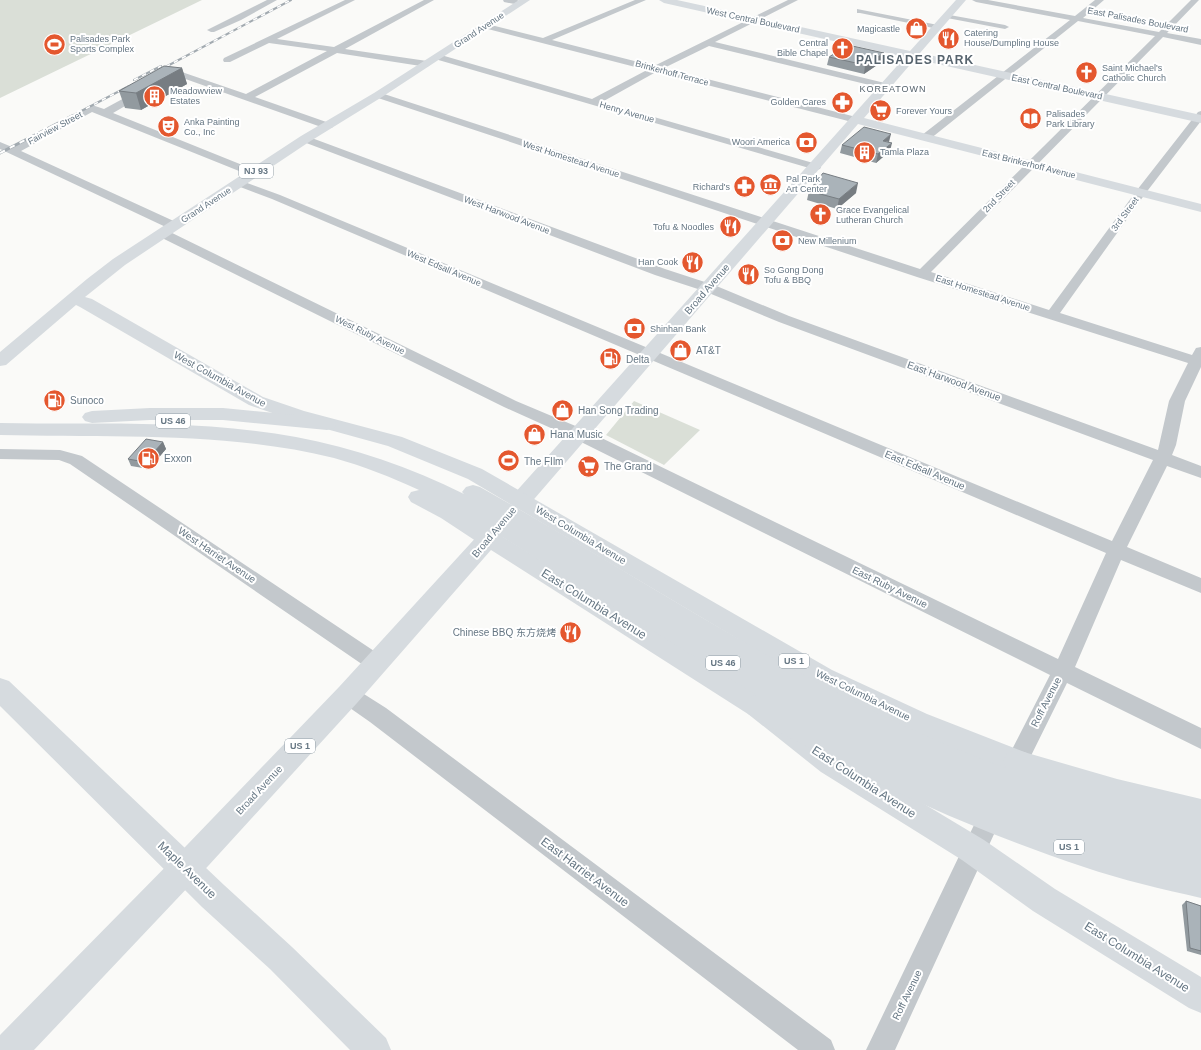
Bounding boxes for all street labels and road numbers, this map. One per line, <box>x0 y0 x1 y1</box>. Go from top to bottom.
street label: West Central Boulevard <box>706 5 800 35</box>
street label: East Palisades Boulevard <box>1087 5 1189 35</box>
street label: Grand Avenue <box>452 10 506 50</box>
street label: Brinkerhoff Terrace <box>634 58 710 88</box>
street label: East Central Boulevard <box>1011 72 1103 102</box>
street label: Henry Avenue <box>599 99 655 125</box>
street label: Fairview Street <box>26 109 84 147</box>
street label: West Homestead Avenue <box>521 139 621 179</box>
street label: East Brinkerhoff Avenue <box>981 148 1077 180</box>
road number: NJ 93 <box>239 164 273 178</box>
street label: 2nd Street <box>981 177 1017 214</box>
street label: Grand Avenue <box>179 185 233 225</box>
street label: West Harwood Avenue <box>463 194 551 236</box>
street label: 3rd Street <box>1109 195 1141 233</box>
street label: West Edsall Avenue <box>405 248 483 288</box>
street label: Broad Avenue <box>682 261 732 316</box>
street label: East Homestead Avenue <box>934 273 1032 313</box>
street label: West Ruby Avenue <box>334 314 406 356</box>
street label: West Columbia Avenue <box>172 349 268 409</box>
street label: East Harwood Avenue <box>906 359 1003 403</box>
road number: US 46 <box>156 414 190 428</box>
street label: East Edsall Avenue <box>883 448 967 492</box>
street label: Broad Avenue <box>470 504 519 560</box>
street label: West Columbia Avenue <box>534 504 629 567</box>
street label: West Harriet Avenue <box>176 525 258 585</box>
street label: East Ruby Avenue <box>851 564 930 610</box>
street label: East Columbia Avenue <box>539 566 649 642</box>
road number: US 1 <box>779 654 809 668</box>
road number: US 46 <box>706 656 740 670</box>
street label: West Columbia Avenue <box>814 667 912 723</box>
street label: Roff Avenue <box>1029 675 1063 729</box>
road number: US 1 <box>285 739 315 753</box>
street label: East Columbia Avenue <box>809 743 919 821</box>
street label: Broad Avenue <box>234 763 285 817</box>
street label: East Harriet Avenue <box>538 834 632 910</box>
street label: Maple Avenue <box>155 839 219 902</box>
road number: US 1 <box>1054 840 1084 854</box>
street label: East Columbia Avenue <box>1082 919 1192 995</box>
street label: Roff Avenue <box>890 968 924 1022</box>

